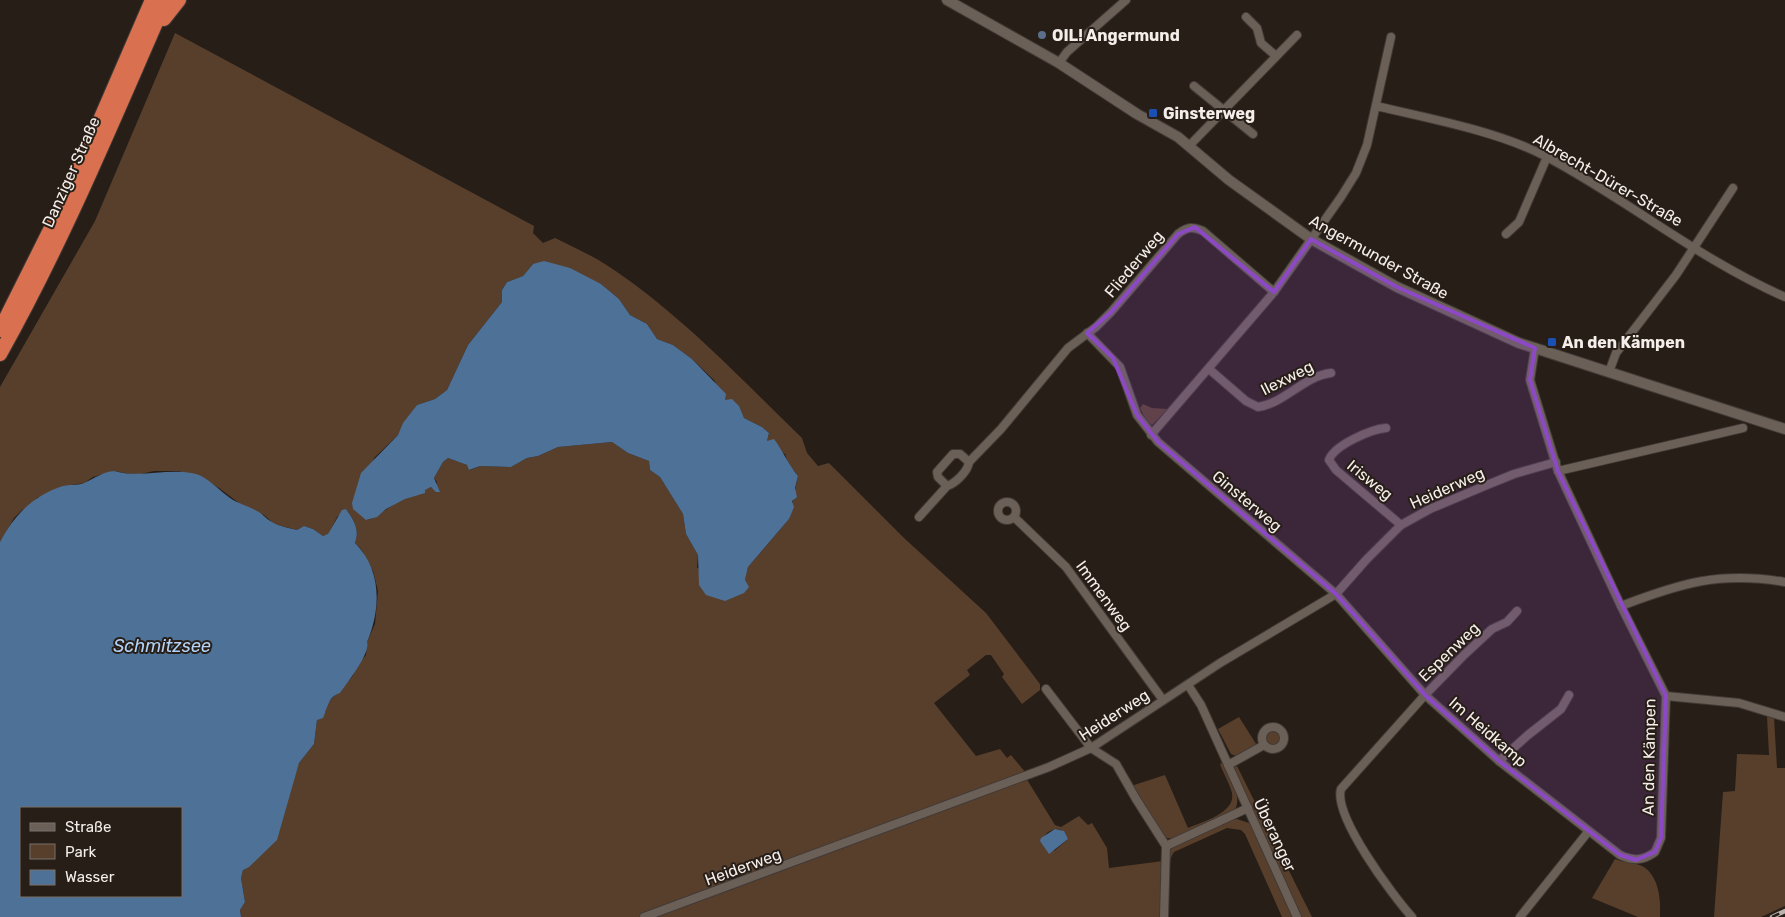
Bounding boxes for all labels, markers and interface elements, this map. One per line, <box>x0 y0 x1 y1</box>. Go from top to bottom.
place label: OIL! Angermund <box>1052 26 1180 45</box>
marker: OIL! Angermund <box>1036 29 1048 41</box>
place label: Ginsterweg <box>1163 104 1255 123</box>
marker: Ginsterweg <box>1147 107 1159 119</box>
street label: Danziger Straße <box>38 114 104 230</box>
street label: Albrecht-Dürer-Straße <box>1530 130 1686 231</box>
street label: Angermunder Straße <box>1306 211 1452 303</box>
street label: Fliederweg <box>1100 227 1168 301</box>
place label: An den Kämpen <box>1562 333 1685 352</box>
marker: An den Kämpen <box>1546 336 1558 348</box>
street label: Ilexweg <box>1257 357 1317 399</box>
street label: Irisweg <box>1343 456 1397 504</box>
street label: Heiderweg <box>1407 463 1487 513</box>
street label: Ginsterweg <box>1208 466 1286 536</box>
street label: Immenweg <box>1072 557 1136 635</box>
street label: Espenweg <box>1415 618 1483 686</box>
water label: Schmitzsee <box>113 635 211 657</box>
street label: Heiderweg <box>1075 685 1153 745</box>
street label: Im Heidkamp <box>1445 693 1531 771</box>
street label: An den Kämpen <box>1638 698 1660 816</box>
street label: Überanger <box>1250 795 1300 875</box>
legend <box>20 807 182 897</box>
text: Straße <box>65 818 111 836</box>
text: Park <box>65 843 96 861</box>
street label: Heiderweg <box>702 844 784 890</box>
text: Wasser <box>65 868 115 886</box>

